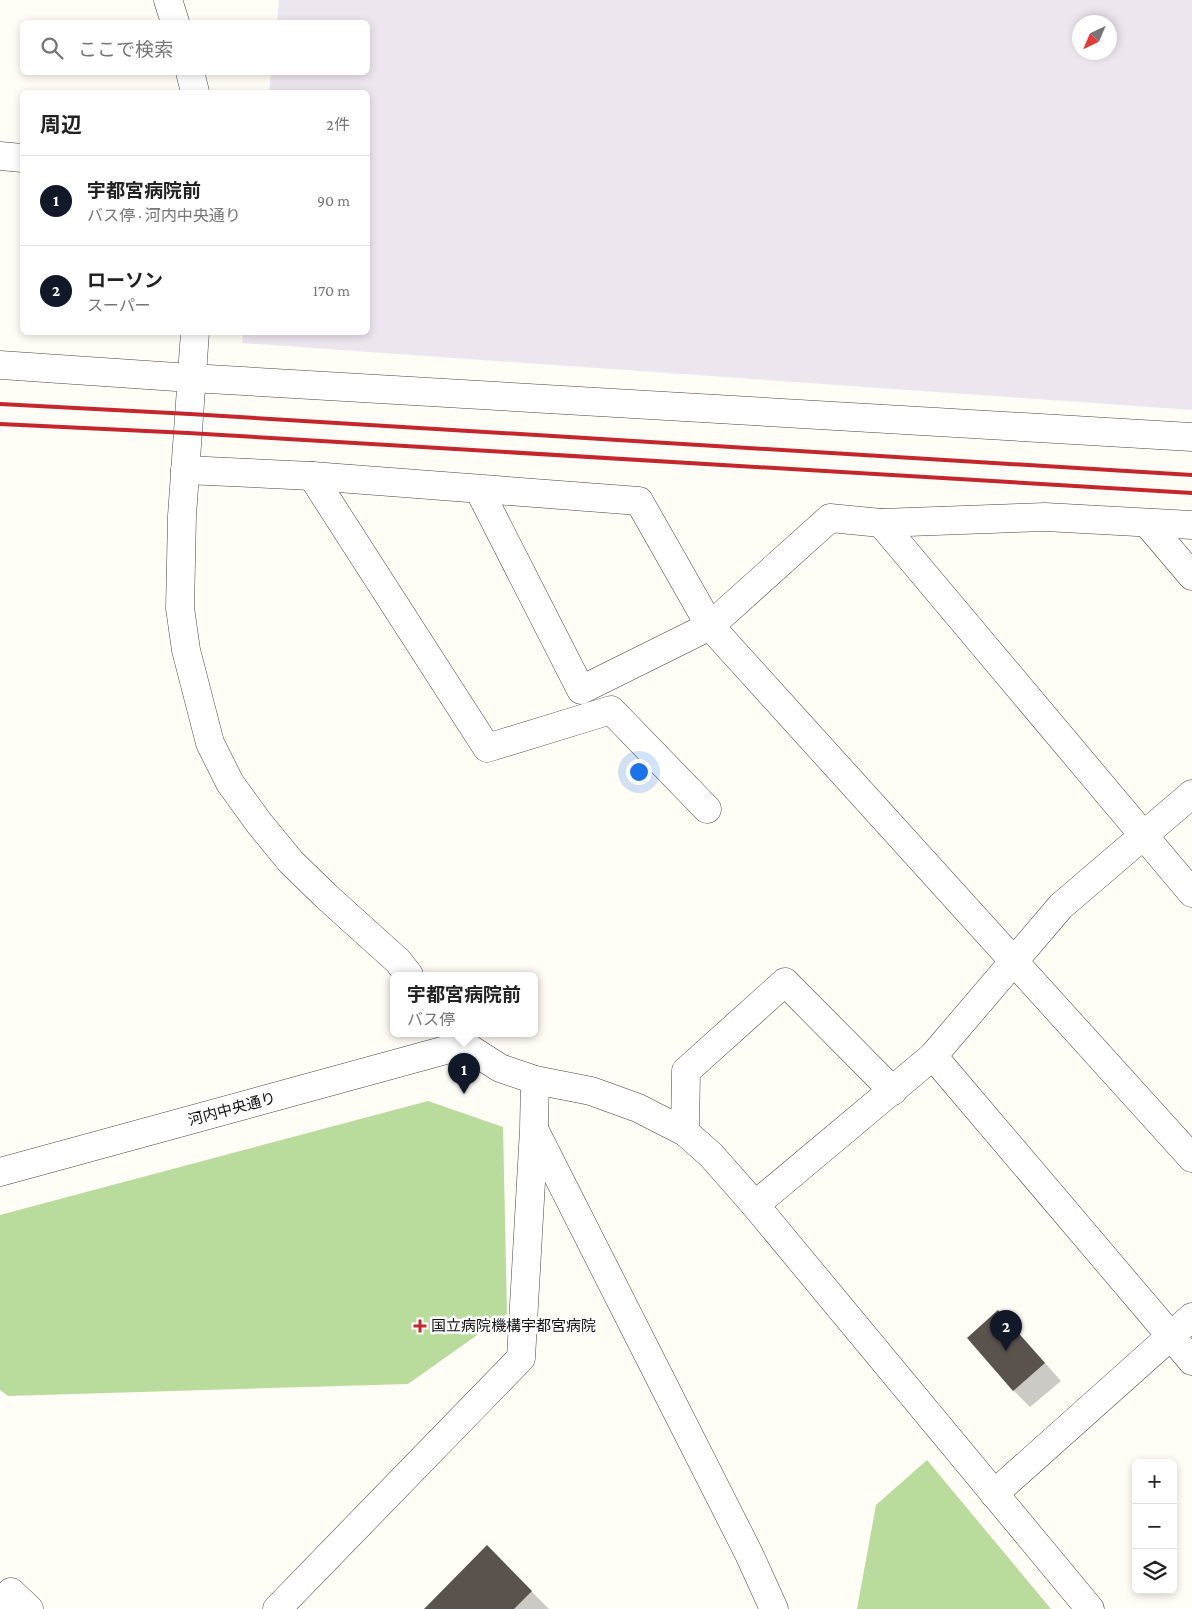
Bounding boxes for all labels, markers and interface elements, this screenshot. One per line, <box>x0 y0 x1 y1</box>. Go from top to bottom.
north arrow <box>1072 15 1117 60</box>
search box <box>20 20 370 75</box>
icon: search <box>38 34 66 62</box>
text: ここで検索 <box>78 39 173 60</box>
text: 周辺 <box>40 113 82 137</box>
text: 2件 <box>326 116 350 133</box>
text: 宇都宮病院前 <box>87 180 201 201</box>
text: 1 <box>53 192 59 209</box>
text: 90 m <box>317 192 350 209</box>
text: バス停 · 河内中央通り <box>87 207 241 224</box>
text: ローソン <box>87 270 163 291</box>
text: 2 <box>52 282 60 299</box>
text: 170 m <box>313 282 350 299</box>
text: スーパー <box>87 297 151 314</box>
your location <box>626 759 652 785</box>
popup <box>390 972 538 1037</box>
text: 宇都宮病院前 <box>407 984 521 1005</box>
text: バス停 <box>407 1011 455 1028</box>
pin: 1 <box>448 1053 480 1094</box>
street label: 河内中央通り <box>186 1090 278 1128</box>
pin: 2 <box>990 1310 1022 1351</box>
place label: 国立病院機構宇都宮病院 <box>431 1317 596 1334</box>
marker: 国立病院機構宇都宮病院 <box>413 1319 427 1333</box>
map controls <box>1132 1459 1177 1594</box>
button: + <box>1132 1459 1177 1504</box>
button: − <box>1132 1504 1177 1549</box>
button: layers <box>1132 1549 1177 1594</box>

